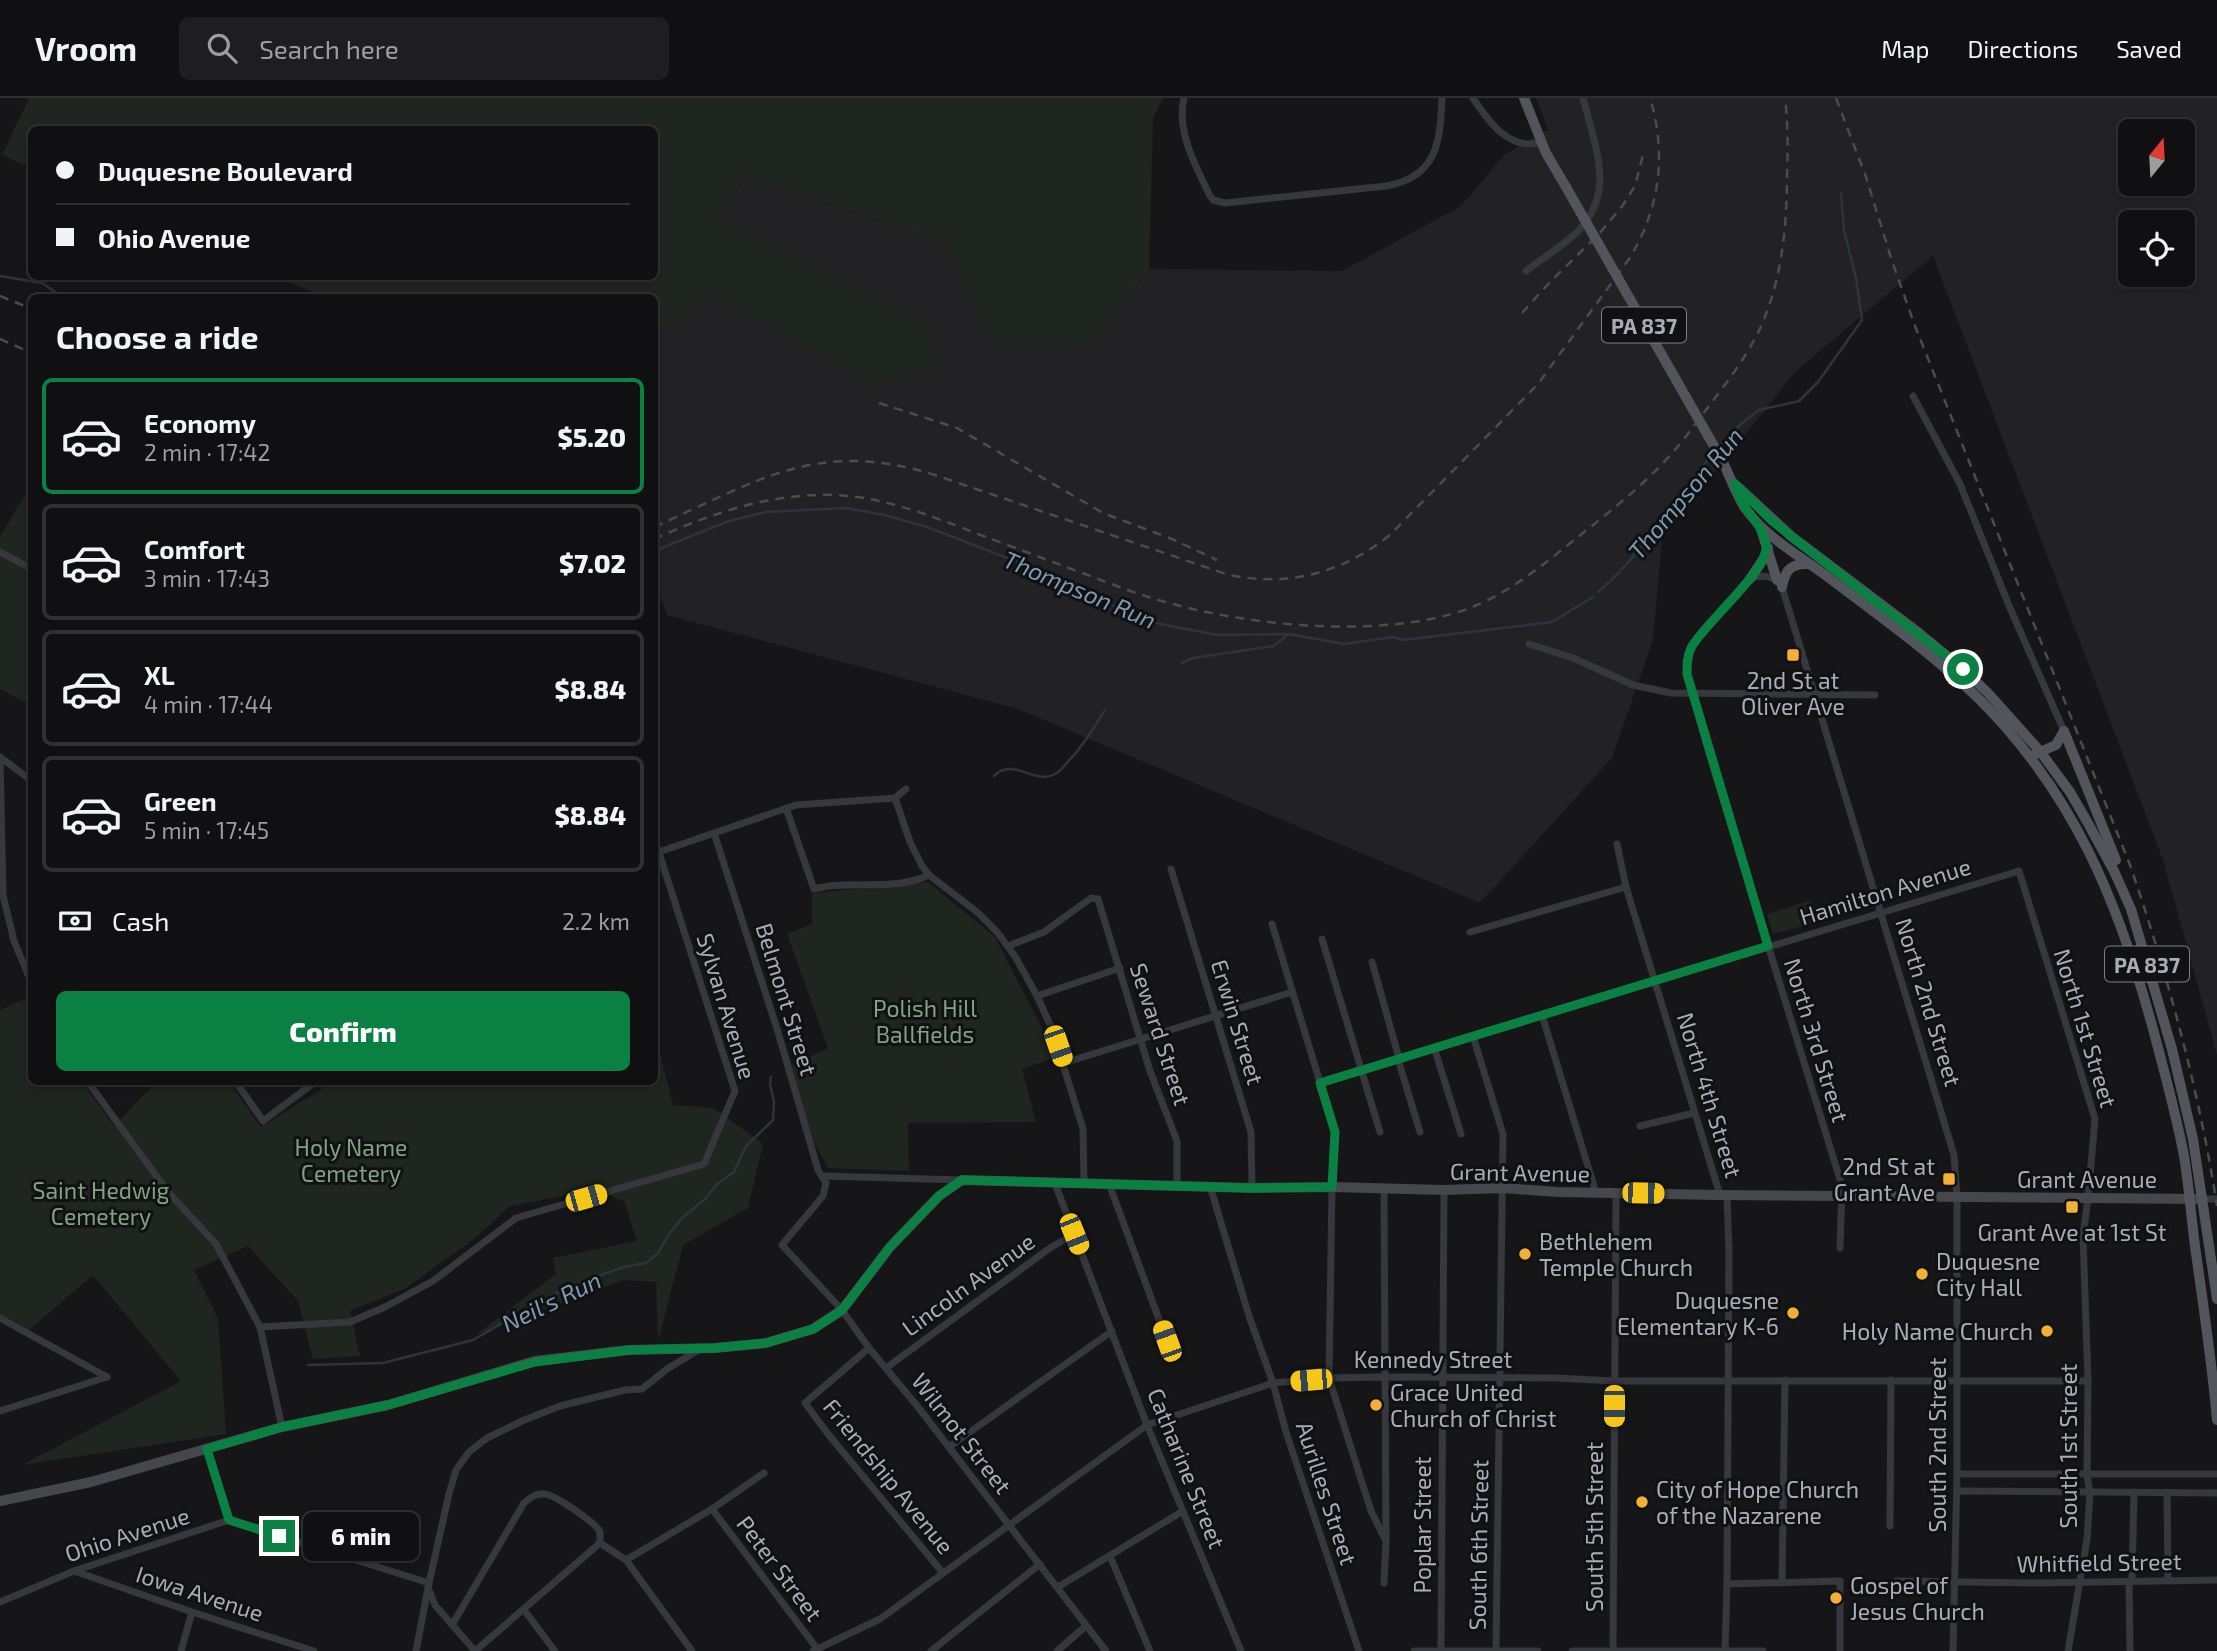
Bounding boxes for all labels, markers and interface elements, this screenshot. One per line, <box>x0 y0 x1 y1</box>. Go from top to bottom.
search box <box>179 17 669 80</box>
text: Vroom <box>35 28 137 68</box>
icon: search <box>203 29 241 67</box>
text: Search here <box>259 33 399 64</box>
text: Map <box>1881 34 1929 63</box>
text: Directions <box>1967 34 2078 63</box>
text: Saved <box>2116 34 2182 63</box>
north arrow <box>2118 119 2194 196</box>
map controls <box>2118 119 2195 287</box>
text: Duquesne Boulevard <box>98 155 353 186</box>
button: locate <box>2118 210 2195 287</box>
text: Ohio Avenue <box>98 222 250 253</box>
road number: PA 837 <box>1602 308 1686 342</box>
text: Choose a ride <box>56 317 259 355</box>
icon: car <box>60 405 123 468</box>
text: Economy <box>144 407 256 438</box>
text: $5.20 <box>557 421 626 452</box>
water label: Thompson Run <box>1621 421 1749 565</box>
text: 2 min · 17:42 <box>144 438 270 466</box>
icon: car <box>60 531 123 594</box>
text: Comfort <box>144 533 245 564</box>
water label: Thompson Run <box>999 544 1161 634</box>
text: $7.02 <box>559 547 626 578</box>
text: 3 min · 17:43 <box>144 564 270 592</box>
marker: 2nd St at Oliver Ave <box>1785 647 1801 663</box>
route start <box>1947 653 1979 685</box>
icon: car <box>60 657 123 720</box>
text: XL <box>144 659 175 690</box>
place label: 2nd St at Oliver Ave <box>1741 666 1845 720</box>
text: $8.84 <box>554 673 626 704</box>
text: 4 min · 17:44 <box>144 690 273 718</box>
icon: car <box>60 783 123 846</box>
text: Green <box>144 785 217 816</box>
text: $8.84 <box>554 799 626 830</box>
text: 5 min · 17:45 <box>144 816 269 844</box>
street label: Hamilton Avenue <box>1796 852 1974 930</box>
icon: cash <box>56 902 94 940</box>
text: Cash <box>112 905 169 936</box>
text: 2.2 km <box>562 907 630 935</box>
street label: North 2nd Street <box>1890 915 1968 1090</box>
street label: Belmont Street <box>751 919 824 1079</box>
street label: Sylvan Avenue <box>692 930 762 1082</box>
street label: North 1st Street <box>2049 945 2123 1111</box>
road number: PA 837 <box>2105 946 2189 982</box>
street label: North 3rd Street <box>1779 955 1855 1125</box>
street label: Erwin Street <box>1206 956 1270 1088</box>
street label: Seward Street <box>1125 959 1197 1109</box>
button: Confirm <box>56 991 630 1071</box>
park label: Polish Hill Ballfields <box>873 994 977 1048</box>
street label: North 4th Street <box>1672 1009 1748 1181</box>
car <box>1042 1023 1075 1069</box>
park label: Holy Name Cemetery <box>295 1133 407 1187</box>
place label: 2nd St at Grant Ave <box>1834 1152 1935 1206</box>
street label: Grant Avenue <box>1450 1157 1590 1187</box>
street label: Grant Avenue <box>2017 1165 2157 1193</box>
marker: 2nd St at Grant Ave <box>1941 1171 1957 1187</box>
park label: Saint Hedwig Cemetery <box>33 1176 170 1230</box>
car <box>563 1182 610 1214</box>
car <box>1622 1182 1665 1204</box>
marker: Grant Ave at 1st St <box>2064 1199 2080 1215</box>
car <box>1057 1211 1092 1257</box>
place label: Grant Ave at 1st St <box>1977 1218 2167 1246</box>
street label: Lincoln Avenue <box>896 1227 1040 1341</box>
place label: Bethlehem Temple Church <box>1539 1227 1693 1281</box>
marker: Bethlehem Temple Church <box>1517 1246 1533 1262</box>
place label: Duquesne City Hall <box>1936 1247 2040 1301</box>
water label: Neil's Run <box>497 1265 605 1337</box>
marker: Duquesne City Hall <box>1914 1266 1930 1282</box>
place label: Duquesne Elementary K-6 <box>1617 1286 1779 1340</box>
marker: Duquesne Elementary K-6 <box>1785 1305 1801 1321</box>
place label: Holy Name Church <box>1842 1317 2033 1345</box>
car <box>1150 1318 1185 1364</box>
marker: Holy Name Church <box>2039 1323 2055 1339</box>
street label: Kennedy Street <box>1354 1345 1513 1373</box>
street label: South 2nd Street <box>1923 1357 1951 1532</box>
street label: South 1st Street <box>2054 1363 2082 1528</box>
street label: Wilmot Street <box>906 1367 1018 1499</box>
car <box>1290 1368 1333 1392</box>
place label: Grace United Church of Christ <box>1390 1378 1557 1432</box>
street label: Catharine Street <box>1142 1384 1232 1552</box>
car <box>1604 1385 1625 1427</box>
street label: Friendship Avenue <box>818 1393 960 1559</box>
marker: Grace United Church of Christ <box>1368 1397 1384 1413</box>
street label: Aurilles Street <box>1291 1418 1363 1568</box>
street label: South 5th Street <box>1580 1442 1608 1612</box>
street label: Poplar Street <box>1408 1456 1436 1594</box>
street label: South 6th Street <box>1463 1459 1493 1631</box>
place label: City of Hope Church of the Nazarene <box>1656 1475 1859 1529</box>
marker: City of Hope Church of the Nazarene <box>1634 1494 1650 1510</box>
street label: Ohio Avenue <box>61 1501 193 1567</box>
street label: Peter Street <box>731 1510 829 1626</box>
callout: 6 min <box>304 1512 419 1560</box>
route end <box>263 1520 295 1552</box>
text: 6 min <box>331 1522 391 1550</box>
street label: Whitfield Street <box>2016 1547 2182 1577</box>
street label: Iowa Avenue <box>133 1559 267 1627</box>
place label: Gospel of Jesus Church <box>1850 1571 1985 1625</box>
marker: Gospel of Jesus Church <box>1828 1590 1844 1606</box>

